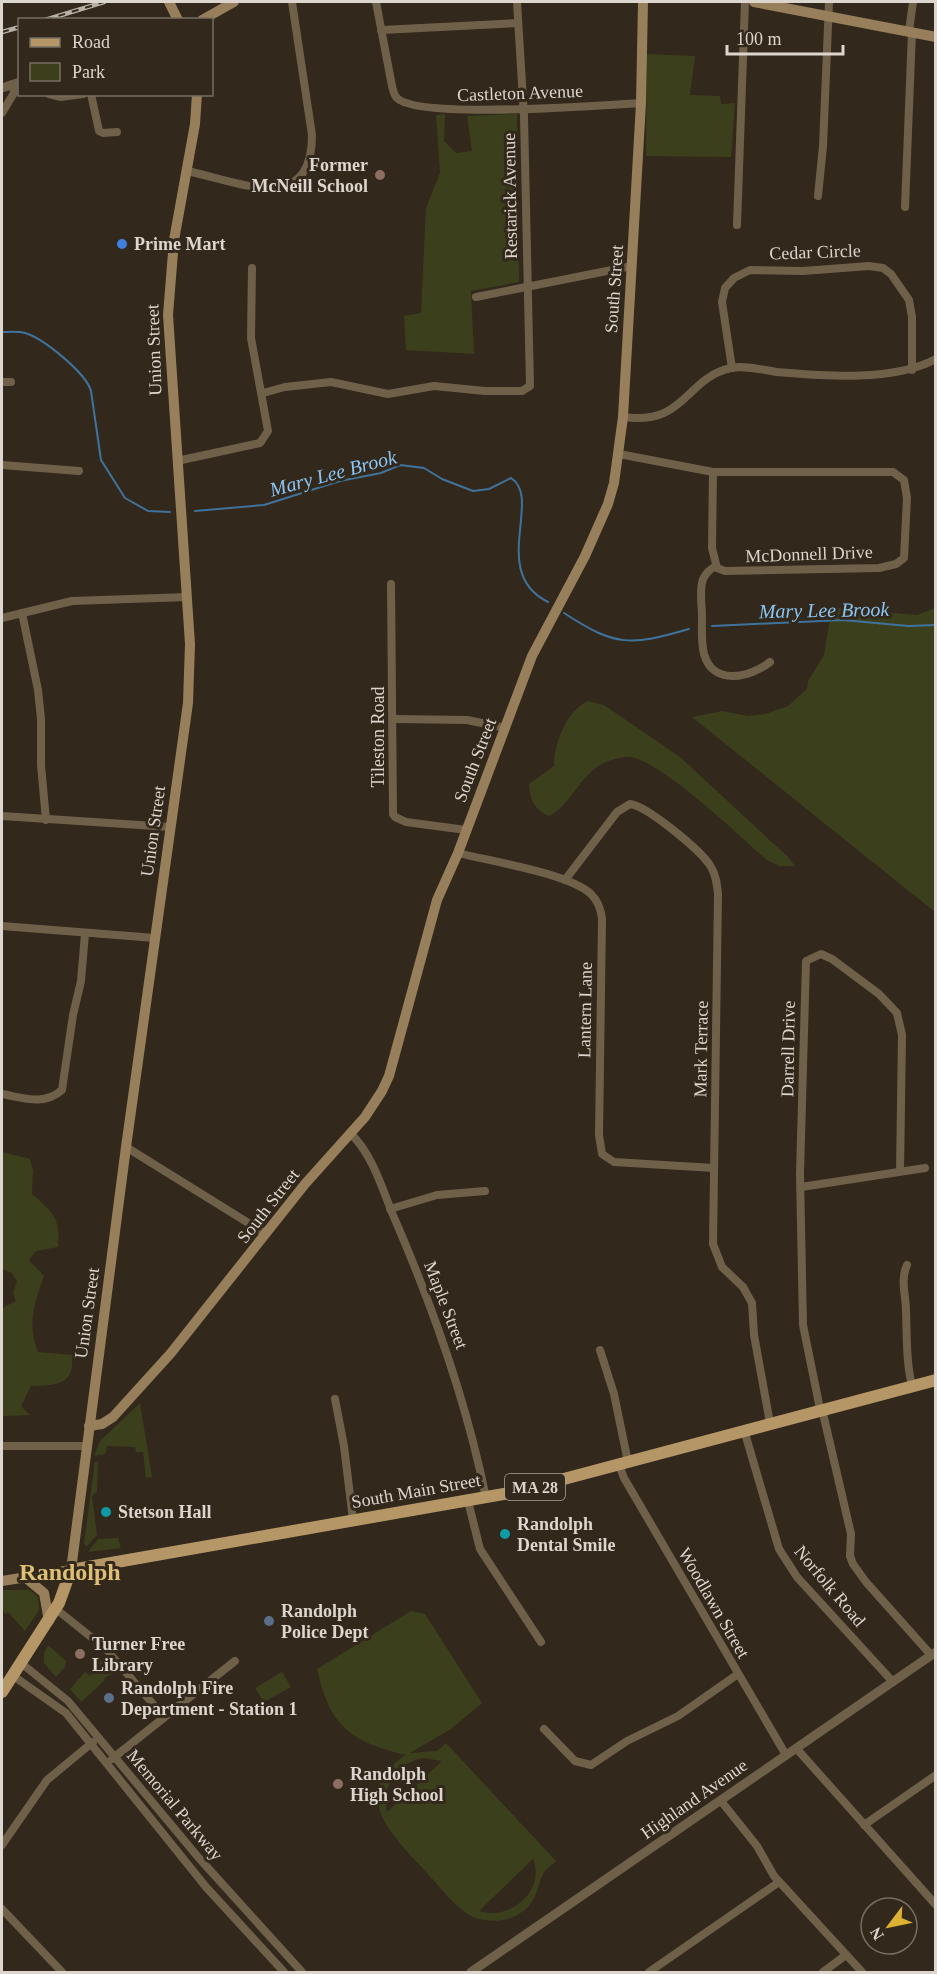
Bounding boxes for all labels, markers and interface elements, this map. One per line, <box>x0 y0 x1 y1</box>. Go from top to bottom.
legend <box>18 18 213 96</box>
scale bar <box>727 18 842 56</box>
text: 100 m <box>736 29 782 49</box>
text: Road <box>72 32 110 52</box>
text: Park <box>72 62 105 82</box>
street label: Castleton Avenue <box>457 81 583 105</box>
street label: Restarick Avenue <box>499 133 521 259</box>
place label: Former McNeill School <box>252 155 368 196</box>
marker: Former McNeill School <box>373 168 387 182</box>
place label: Prime Mart <box>134 234 225 254</box>
marker: Prime Mart <box>115 237 129 251</box>
street label: Cedar Circle <box>769 240 861 264</box>
street label: South Street <box>601 244 627 334</box>
street label: Union Street <box>142 304 166 396</box>
water label: Mary Lee Brook <box>266 445 400 502</box>
street label: McDonnell Drive <box>745 542 873 566</box>
water label: Mary Lee Brook <box>758 598 890 623</box>
street label: Tileston Road <box>368 687 388 787</box>
street label: South Street <box>450 715 500 805</box>
street label: Union Street <box>137 784 169 878</box>
street label: Lantern Lane <box>574 962 596 1058</box>
street label: Mark Terrace <box>690 1000 712 1098</box>
street label: Darrell Drive <box>777 1001 799 1097</box>
street label: South Street <box>233 1165 303 1247</box>
street label: Maple Street <box>420 1258 472 1352</box>
street label: Union Street <box>71 1266 103 1360</box>
street label: South Main Street <box>350 1470 482 1512</box>
road number: MA 28 <box>505 1474 565 1500</box>
place label: Stetson Hall <box>118 1502 212 1522</box>
marker: Stetson Hall <box>99 1505 113 1519</box>
place label: Randolph Dental Smile <box>517 1514 616 1555</box>
marker: Randolph Dental Smile <box>498 1527 512 1541</box>
street label: Norfolk Road <box>790 1541 870 1631</box>
street label: Woodlawn Street <box>674 1544 754 1662</box>
district label: Randolph <box>19 1559 121 1585</box>
place label: Randolph Police Dept <box>281 1601 368 1642</box>
marker: Randolph Police Dept <box>262 1614 276 1628</box>
place label: Turner Free Library <box>92 1634 185 1675</box>
marker: Turner Free Library <box>73 1647 87 1661</box>
place label: Randolph Fire Department - Station 1 <box>121 1678 297 1719</box>
marker: Randolph Fire Department - Station 1 <box>102 1691 116 1705</box>
street label: Memorial Parkway <box>123 1746 227 1864</box>
street label: Highland Avenue <box>637 1755 751 1843</box>
place label: Randolph High School <box>350 1764 444 1805</box>
marker: Randolph High School <box>331 1777 345 1791</box>
north arrow <box>859 1896 919 1956</box>
text: N <box>866 1924 887 1943</box>

